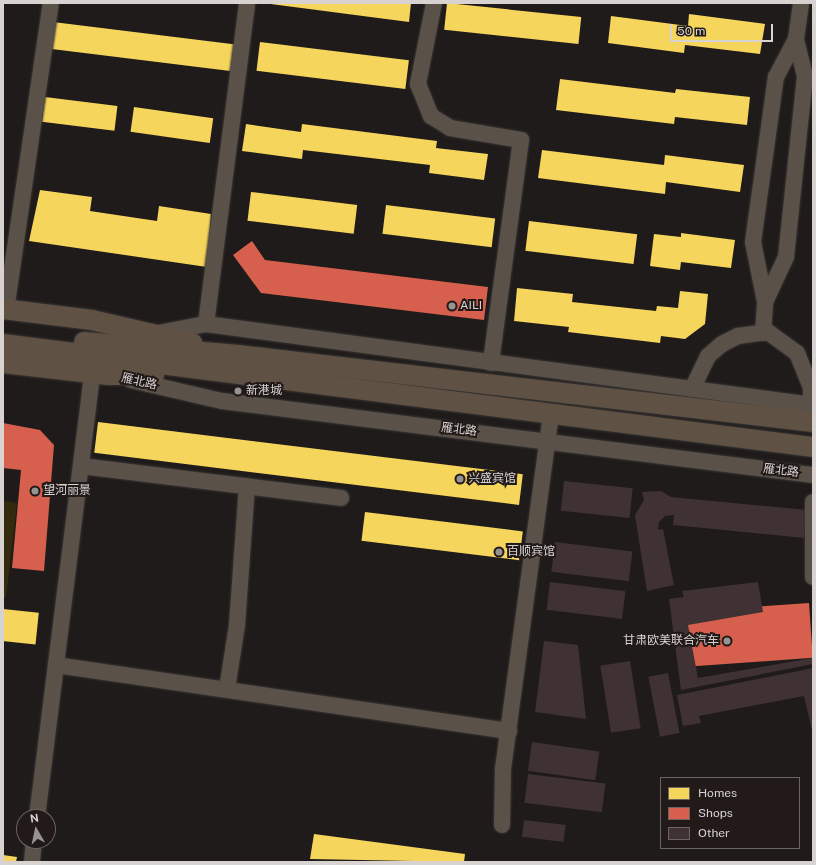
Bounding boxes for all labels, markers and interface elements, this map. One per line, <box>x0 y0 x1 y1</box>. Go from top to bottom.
scale bar <box>672 16 775 42</box>
text: 50 m <box>677 24 705 38</box>
place label: AILI <box>460 299 482 313</box>
marker: AILI <box>447 301 457 311</box>
street label: 雁北路 <box>120 371 158 393</box>
place label: 新港城 <box>246 384 282 398</box>
marker: 新港城 <box>233 386 243 396</box>
street label: 雁北路 <box>440 421 478 439</box>
street label: 雁北路 <box>762 462 800 480</box>
place label: 兴盛宾馆 <box>468 472 516 486</box>
marker: 兴盛宾馆 <box>455 474 465 484</box>
place label: 望河丽景 <box>43 484 91 498</box>
marker: 望河丽景 <box>30 486 40 496</box>
place label: 百顺宾馆 <box>507 545 555 559</box>
marker: 百顺宾馆 <box>494 547 504 557</box>
place label: 甘肃欧美联合汽车 <box>623 634 719 648</box>
marker: 甘肃欧美联合汽车 <box>722 636 732 646</box>
legend <box>660 777 800 849</box>
text: Homes <box>698 786 737 800</box>
text: Shops <box>698 806 733 820</box>
north arrow <box>16 809 56 849</box>
text: N <box>29 812 39 825</box>
text: Other <box>698 826 730 840</box>

